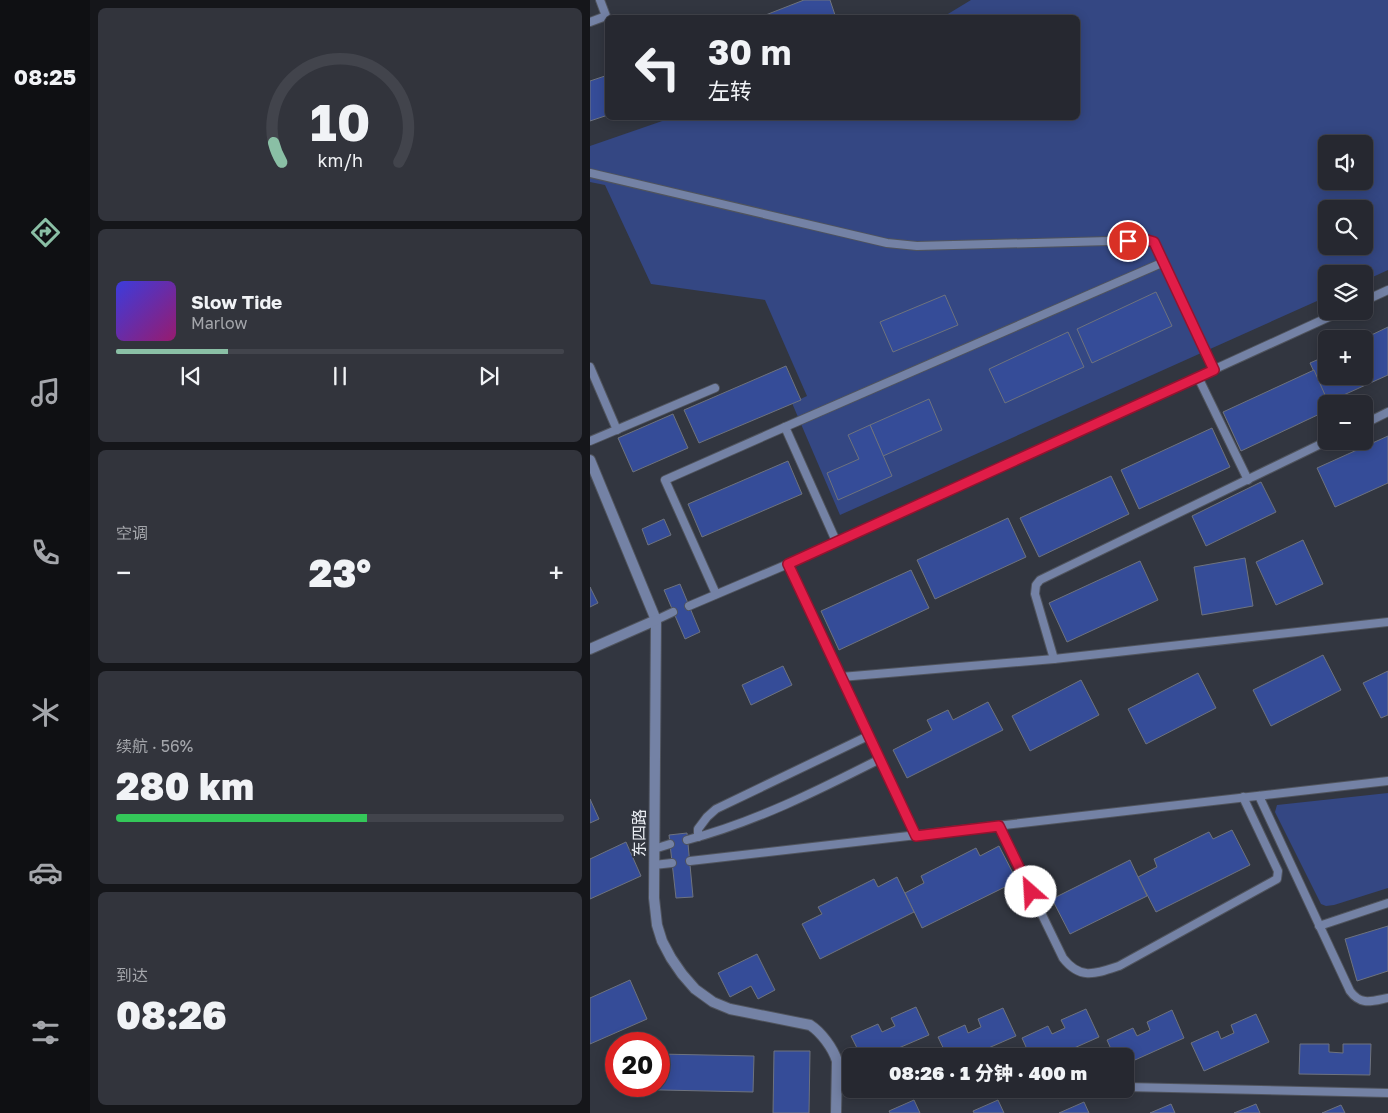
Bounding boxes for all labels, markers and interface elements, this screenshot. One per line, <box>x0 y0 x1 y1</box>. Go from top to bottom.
text: 30 m <box>708 31 791 73</box>
icon: left <box>625 35 690 100</box>
text: 08:25 <box>14 63 76 90</box>
text: 左转 <box>708 77 752 104</box>
text: 10 <box>310 90 370 152</box>
map controls <box>1318 135 1373 450</box>
button: sound <box>1318 135 1373 190</box>
text: km/h <box>317 149 363 171</box>
button: search <box>1318 200 1373 255</box>
icon: directions <box>28 215 63 250</box>
pin <box>1107 220 1149 262</box>
icon: arrive <box>1114 227 1142 255</box>
button: layers <box>1318 265 1373 320</box>
text: Slow Tide <box>191 290 282 313</box>
text: Marlow <box>191 313 247 333</box>
button: + <box>1318 330 1373 385</box>
icon: previous <box>177 362 205 390</box>
icon: pause <box>326 362 354 390</box>
icon: next <box>475 362 503 390</box>
icon: music <box>28 375 63 410</box>
button: − <box>1318 395 1373 450</box>
text: 空调 <box>116 523 148 543</box>
icon: phone <box>28 535 63 570</box>
text: 23° <box>309 550 371 595</box>
text: − <box>116 556 131 589</box>
text: + <box>549 556 564 589</box>
icon: climate <box>28 695 63 730</box>
text: 续航 · 56% <box>116 736 193 756</box>
text: 280 km <box>116 763 254 808</box>
street label: 东四路 <box>629 809 649 857</box>
icon: car <box>28 855 63 890</box>
position arrow <box>1004 865 1056 917</box>
text: 到达 <box>116 965 148 985</box>
text: 08:26 <box>116 992 227 1037</box>
icon: filters <box>28 1015 63 1050</box>
speed limit sign: 20 <box>605 1032 670 1097</box>
text: 08:26 · 1 分钟 · 400 m <box>889 1061 1087 1084</box>

